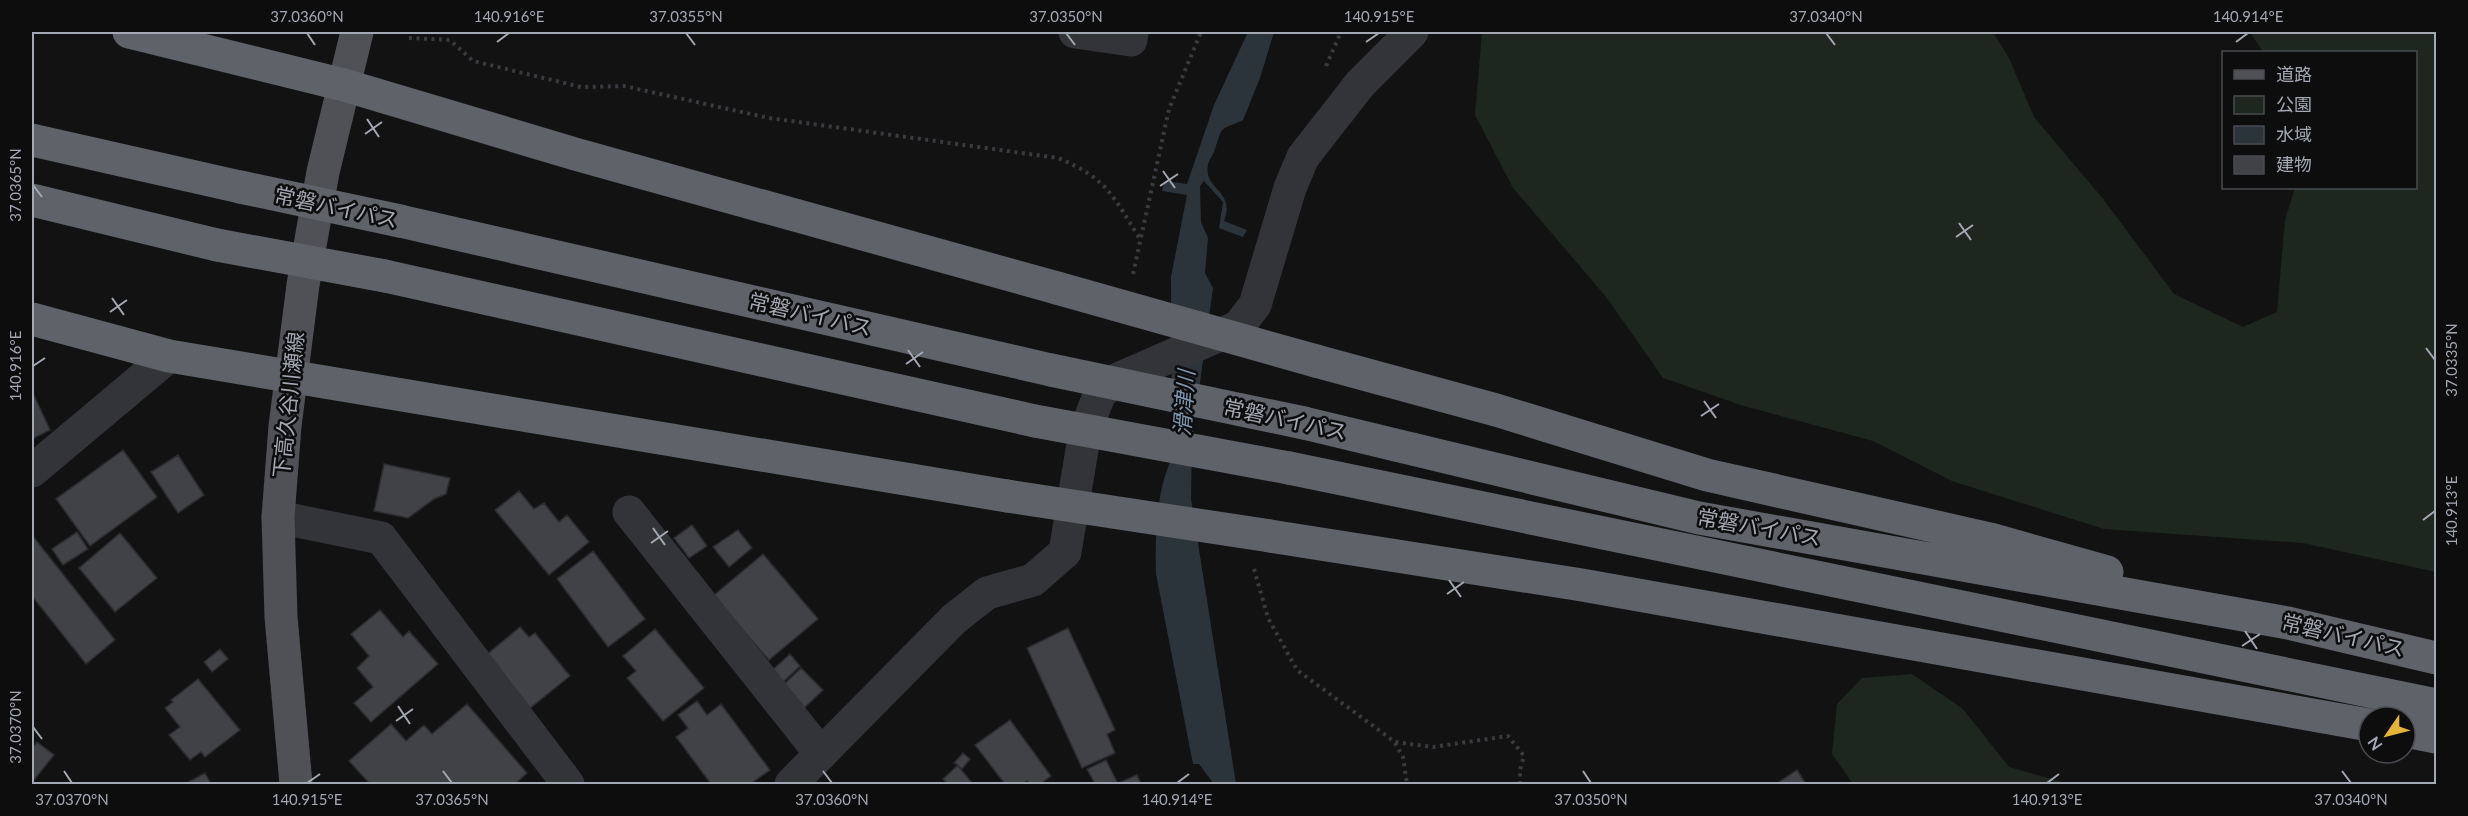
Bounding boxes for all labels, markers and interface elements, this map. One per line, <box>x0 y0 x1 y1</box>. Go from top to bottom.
text: 37.0360°N <box>270 7 344 25</box>
text: 140.916°E <box>474 7 544 25</box>
text: 37.0355°N <box>649 7 723 25</box>
text: 37.0350°N <box>1029 7 1103 25</box>
text: 140.915°E <box>1344 7 1414 25</box>
text: 37.0340°N <box>1789 7 1863 25</box>
text: 140.914°E <box>2213 7 2283 25</box>
legend <box>2222 51 2417 189</box>
text: 道路 <box>2276 63 2312 85</box>
text: 公園 <box>2276 93 2312 115</box>
text: 水域 <box>2276 123 2312 145</box>
text: 37.0365°N <box>6 148 24 222</box>
text: 建物 <box>2276 153 2312 175</box>
street label: 常磐バイパス <box>272 181 400 232</box>
street label: 常磐バイパス <box>746 287 874 340</box>
text: 37.0335°N <box>2442 323 2460 397</box>
street label: 下高久谷川瀬線 <box>267 330 308 479</box>
text: 140.916°E <box>6 331 24 401</box>
water label: 滑津川 <box>1168 367 1199 437</box>
street label: 常磐バイパス <box>1221 393 1349 444</box>
text: 140.913°E <box>2442 476 2460 546</box>
street label: 常磐バイパス <box>1695 503 1823 550</box>
street label: 常磐バイパス <box>2279 608 2407 661</box>
text: 37.0370°N <box>6 690 24 764</box>
north arrow <box>2357 705 2417 765</box>
text: N <box>2363 733 2386 754</box>
text: 37.0370°N <box>35 790 109 808</box>
text: 140.915°E <box>272 790 342 808</box>
text: 37.0365°N <box>415 790 489 808</box>
text: 37.0360°N <box>795 790 869 808</box>
text: 140.914°E <box>1142 790 1212 808</box>
text: 37.0350°N <box>1554 790 1628 808</box>
text: 140.913°E <box>2012 790 2082 808</box>
text: 37.0340°N <box>2314 790 2388 808</box>

